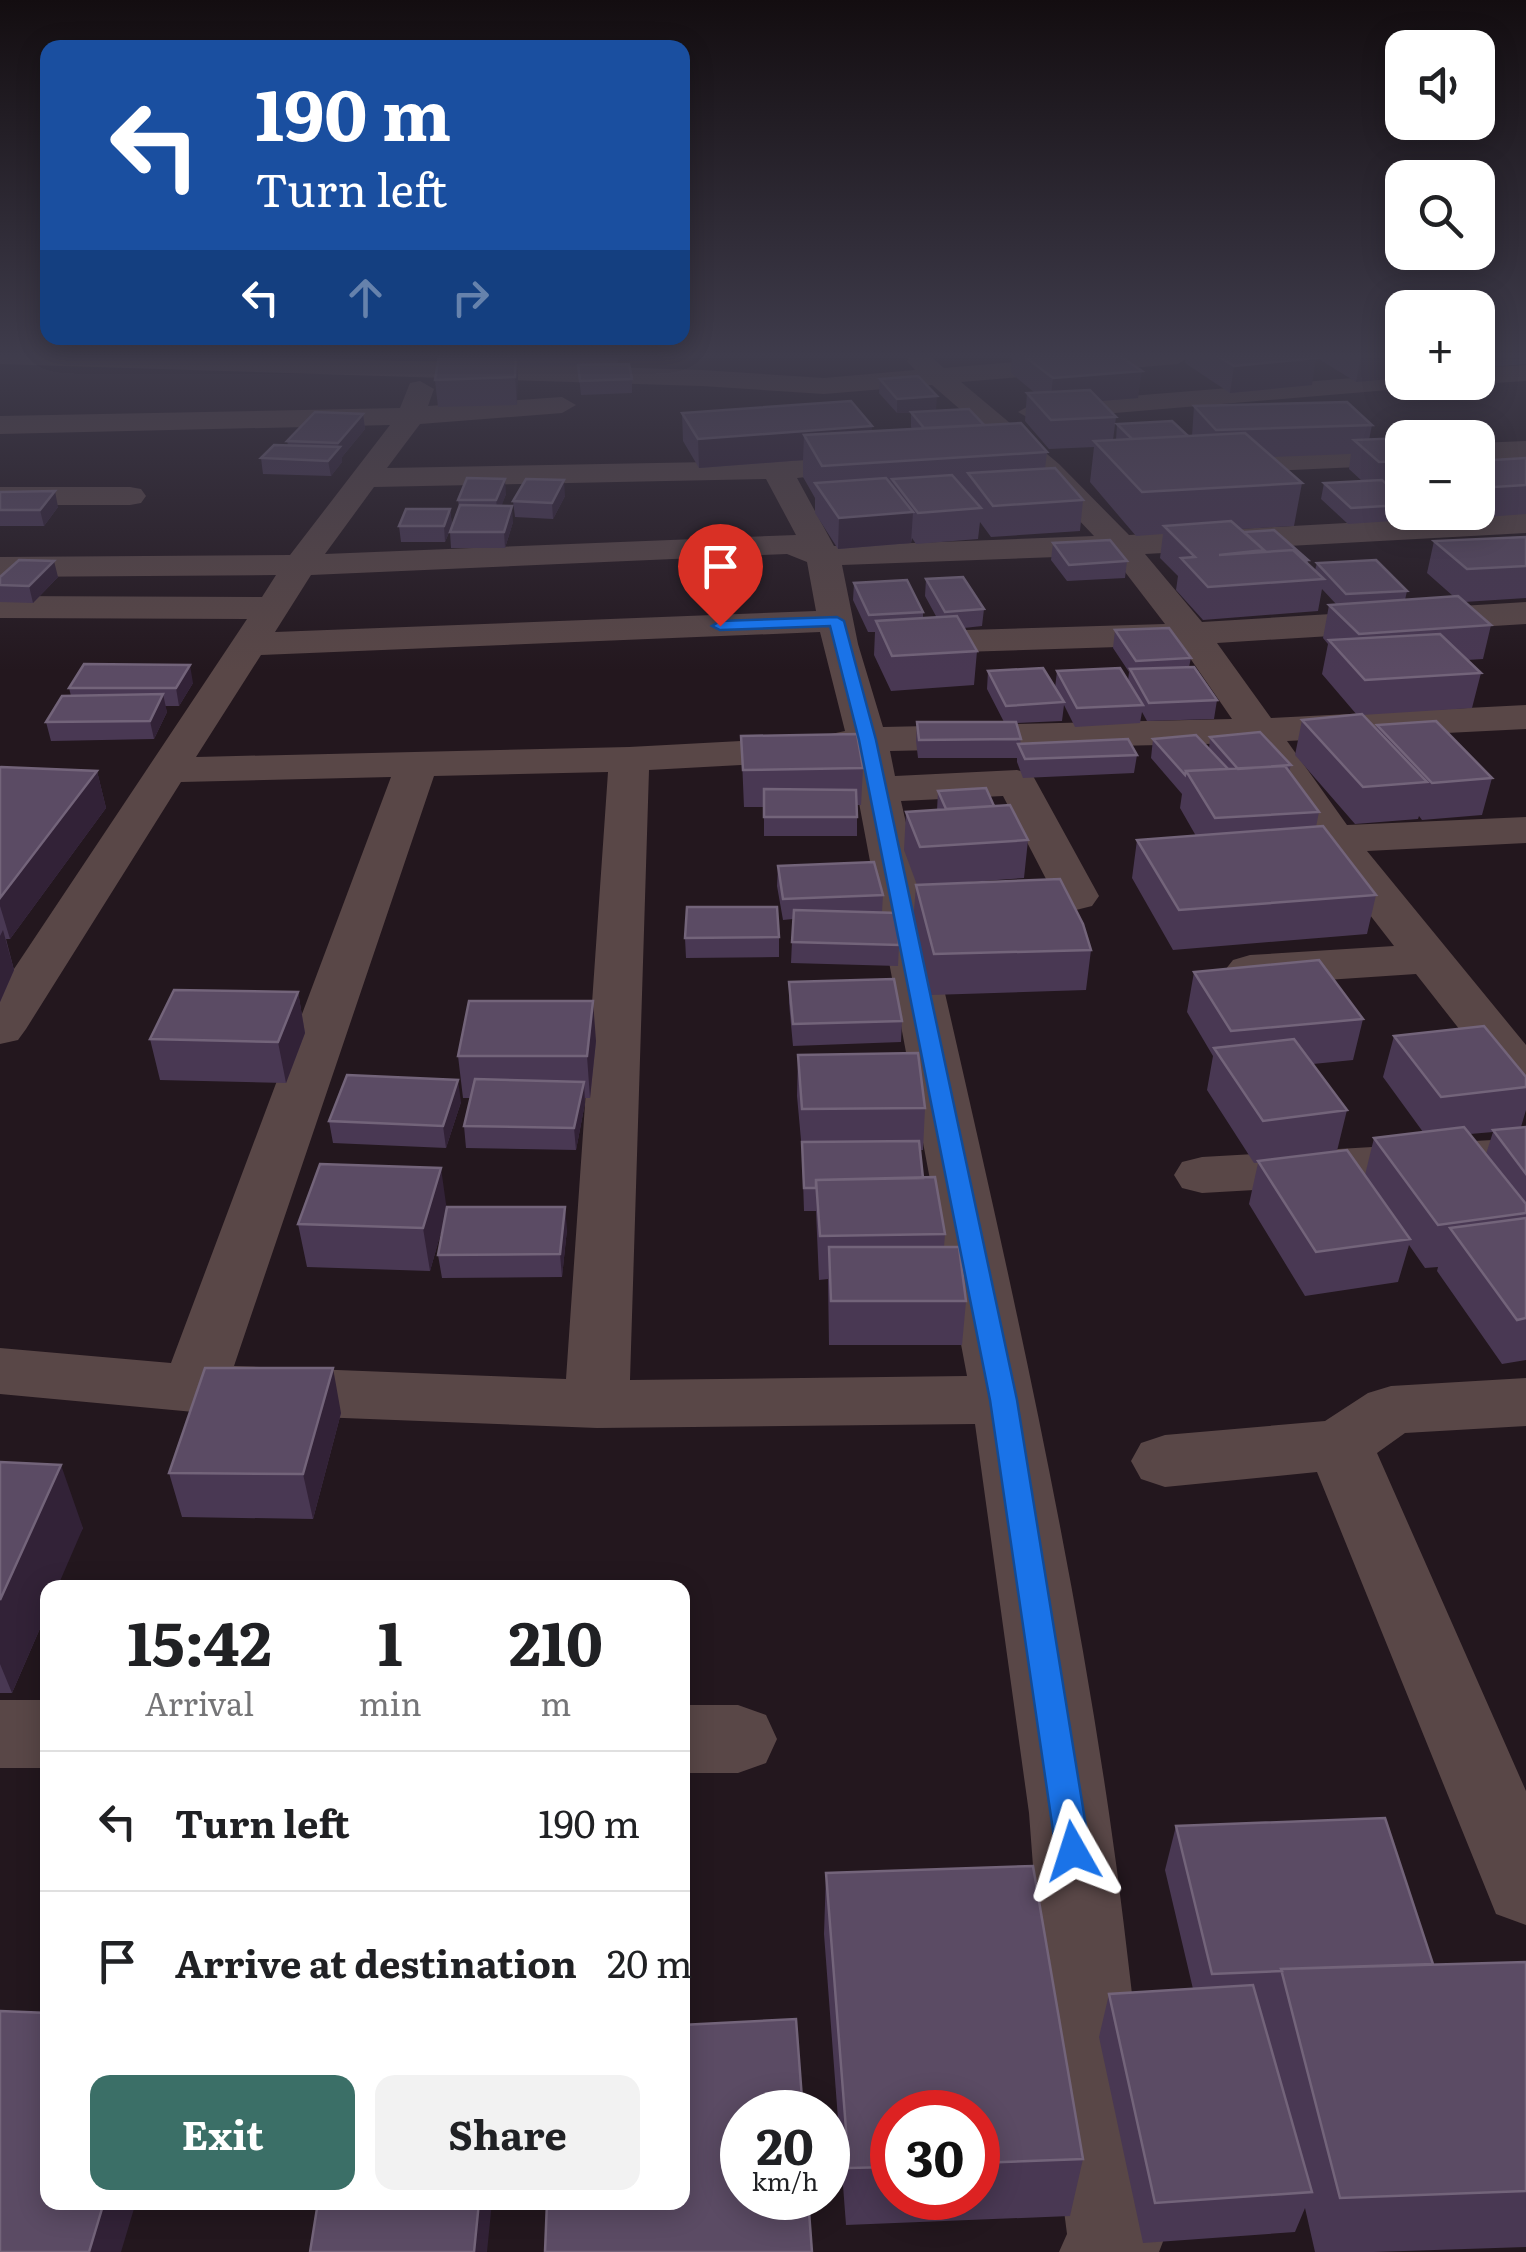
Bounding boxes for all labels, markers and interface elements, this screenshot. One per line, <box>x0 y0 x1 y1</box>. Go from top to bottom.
map controls <box>1385 30 1495 530</box>
button: sound <box>1385 30 1495 140</box>
text: 190 m <box>255 59 451 163</box>
icon: left <box>90 80 220 210</box>
text: Turn left <box>255 154 447 221</box>
button: search <box>1385 160 1495 270</box>
icon: left <box>233 270 288 325</box>
icon: ahead <box>338 270 393 325</box>
icon: right <box>443 270 498 325</box>
button: + <box>1385 290 1495 400</box>
button: − <box>1385 420 1495 530</box>
pin <box>678 524 763 627</box>
icon: arrive <box>693 539 748 594</box>
text: 15:42 <box>127 1595 272 1684</box>
text: 1 <box>378 1595 403 1684</box>
text: 210 <box>509 1595 603 1684</box>
text: Arrival <box>145 1678 254 1726</box>
text: min <box>359 1678 422 1726</box>
text: m <box>540 1678 571 1726</box>
text: Turn left <box>175 1793 350 1850</box>
text: 190 m <box>538 1793 640 1850</box>
icon: left <box>90 1794 145 1849</box>
position arrow <box>1021 1799 1125 1903</box>
text: Arrive at destination <box>175 1933 577 1990</box>
text: 20 m <box>607 1933 693 1990</box>
icon: arrive <box>90 1934 145 1989</box>
button: Exit <box>90 2075 355 2190</box>
button: Share <box>375 2075 640 2190</box>
speed limit sign: 30 <box>870 2090 1000 2220</box>
text: 20 <box>756 2106 814 2180</box>
text: km/h <box>752 2162 818 2199</box>

